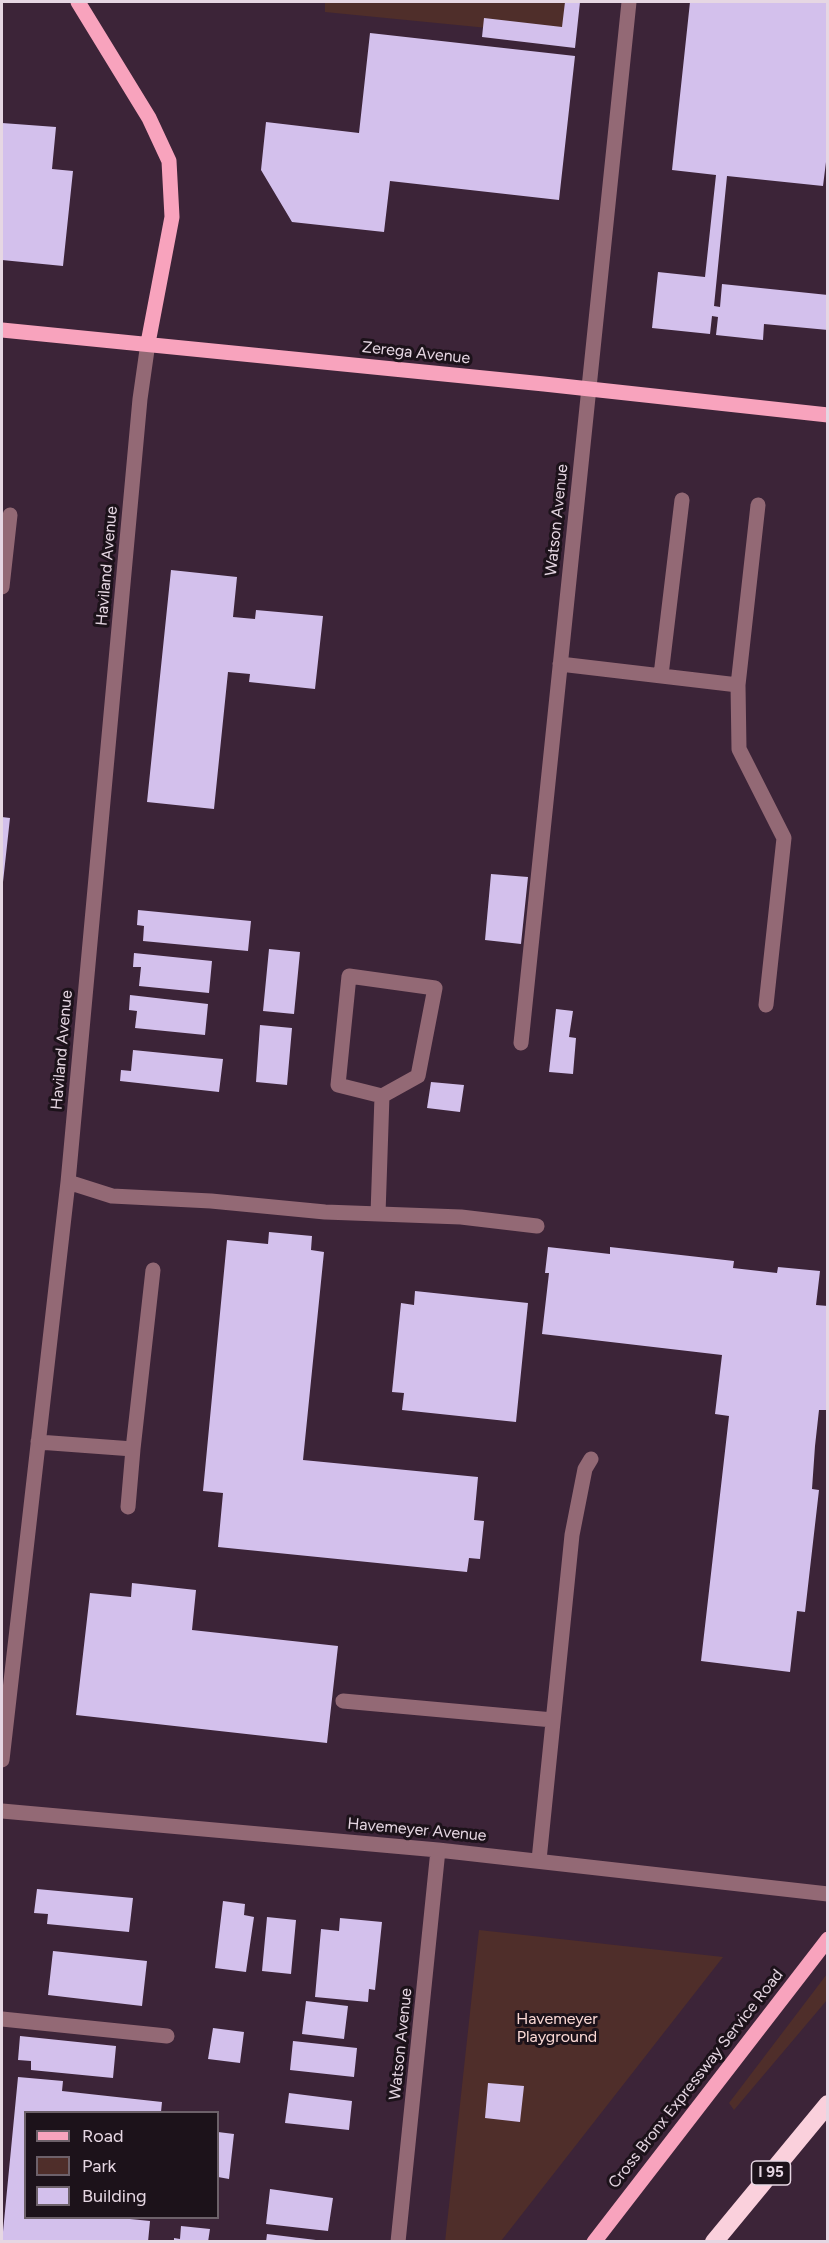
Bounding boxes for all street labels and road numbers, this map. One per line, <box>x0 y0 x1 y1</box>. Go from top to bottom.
street label: Zerega Avenue <box>361 338 471 368</box>
street label: Watson Avenue <box>542 463 572 577</box>
street label: Haviland Avenue <box>92 505 122 627</box>
street label: Haviland Avenue <box>47 989 77 1111</box>
street label: Havemeyer Avenue <box>347 1814 487 1846</box>
street label: Cross Bronx Expressway Service Road <box>605 1966 787 2192</box>
street label: Watson Avenue <box>386 1987 416 2101</box>
road number: I 95 <box>752 2161 790 2185</box>

